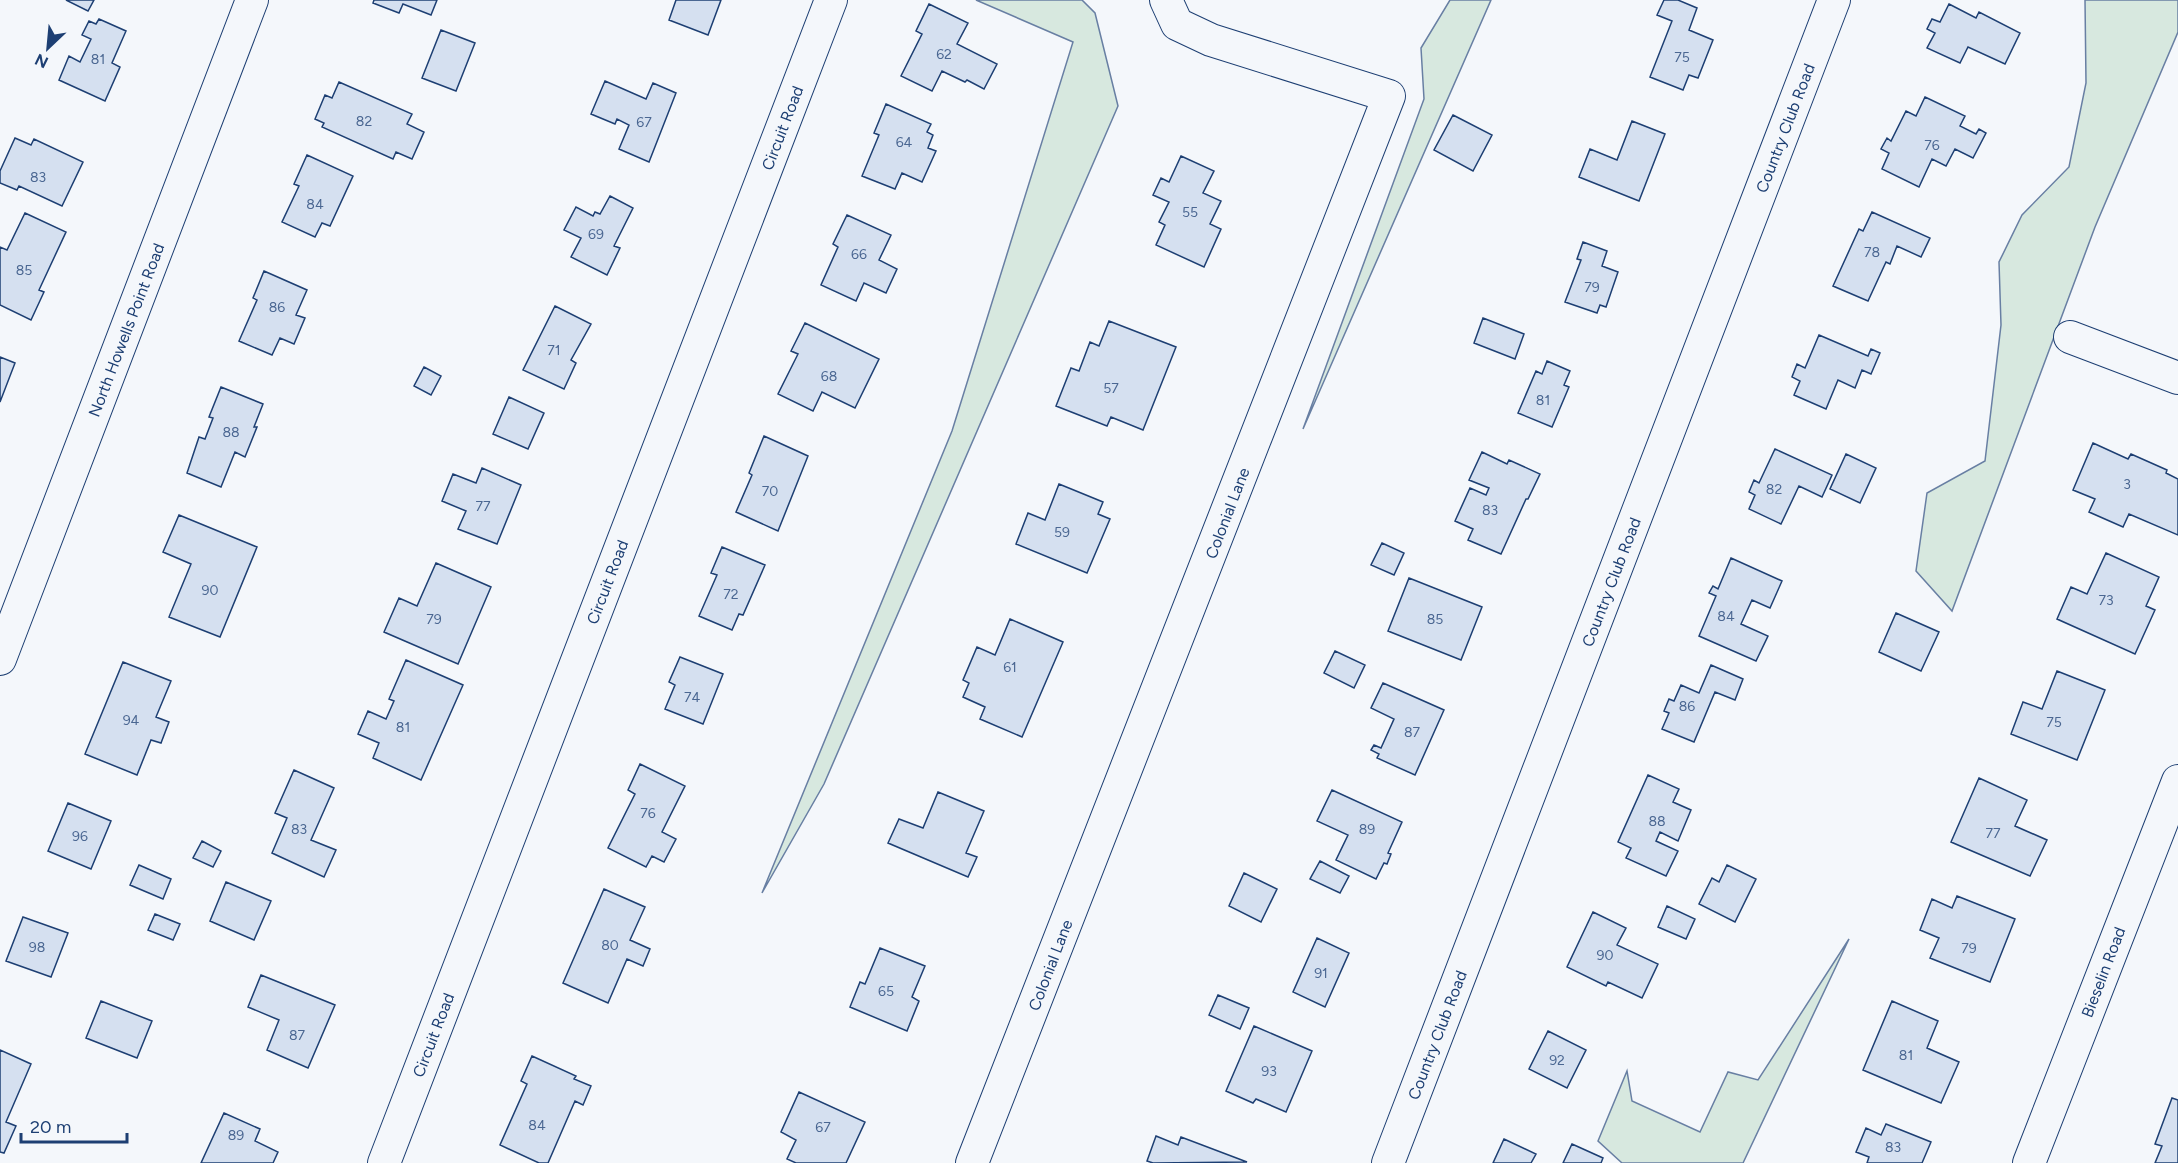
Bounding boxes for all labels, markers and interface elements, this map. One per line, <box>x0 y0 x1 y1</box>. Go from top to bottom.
north arrow <box>18 18 78 78</box>
house number: 62 <box>936 46 952 63</box>
house number: 75 <box>1674 49 1690 66</box>
text: N <box>32 50 51 72</box>
house number: 81 <box>91 51 105 68</box>
street label: Country Club Road <box>1752 61 1819 195</box>
street label: Circuit Road <box>758 83 807 173</box>
house number: 82 <box>356 113 372 130</box>
house number: 67 <box>636 114 652 131</box>
house number: 64 <box>896 134 913 151</box>
house number: 76 <box>1924 137 1940 154</box>
house number: 83 <box>30 169 46 186</box>
house number: 84 <box>306 196 324 213</box>
house number: 55 <box>1182 204 1198 221</box>
house number: 69 <box>588 226 604 243</box>
street label: North Howells Point Road <box>85 241 168 420</box>
house number: 78 <box>1864 244 1880 261</box>
house number: 66 <box>851 246 867 263</box>
house number: 85 <box>16 262 32 279</box>
house number: 79 <box>1584 279 1600 296</box>
house number: 86 <box>269 299 285 316</box>
house number: 71 <box>547 342 561 359</box>
house number: 68 <box>821 368 837 385</box>
house number: 57 <box>1103 380 1119 397</box>
house number: 81 <box>1536 392 1550 409</box>
house number: 88 <box>222 424 240 441</box>
street label: Colonial Lane <box>1201 465 1254 561</box>
house number: 3 <box>2123 476 2131 493</box>
house number: 82 <box>1766 481 1782 498</box>
house number: 70 <box>762 483 778 500</box>
house number: 77 <box>475 498 491 515</box>
house number: 83 <box>1482 502 1498 519</box>
street label: Country Club Road <box>1578 515 1645 649</box>
house number: 59 <box>1054 524 1070 541</box>
street label: Circuit Road <box>583 537 632 627</box>
house number: 90 <box>202 582 218 599</box>
house number: 72 <box>723 586 739 603</box>
house number: 73 <box>2098 592 2114 609</box>
house number: 84 <box>1717 608 1735 625</box>
house number: 79 <box>426 611 442 628</box>
house number: 85 <box>1427 611 1443 628</box>
house number: 61 <box>1003 659 1017 676</box>
house number: 74 <box>684 689 700 706</box>
house number: 86 <box>1679 698 1695 715</box>
house number: 94 <box>123 712 140 729</box>
house number: 75 <box>2046 714 2062 731</box>
house number: 81 <box>396 719 410 736</box>
house number: 87 <box>1404 724 1421 741</box>
house number: 76 <box>640 805 656 822</box>
house number: 88 <box>1648 813 1666 830</box>
house number: 83 <box>291 821 307 838</box>
house number: 89 <box>1359 821 1375 838</box>
house number: 77 <box>1985 825 2001 842</box>
house number: 96 <box>72 828 88 845</box>
street label: Colonial Lane <box>1024 917 1077 1013</box>
street label: Bieselin Road <box>2078 924 2129 1020</box>
house number: 80 <box>601 937 619 954</box>
house number: 98 <box>29 939 45 956</box>
house number: 79 <box>1961 940 1977 957</box>
house number: 90 <box>1597 947 1613 964</box>
house number: 91 <box>1314 965 1328 982</box>
street label: Country Club Road <box>1404 968 1471 1102</box>
house number: 65 <box>878 983 894 1000</box>
street label: Circuit Road <box>409 990 458 1080</box>
house number: 87 <box>289 1027 306 1044</box>
house number: 81 <box>1899 1047 1913 1064</box>
house number: 92 <box>1549 1052 1565 1069</box>
house number: 93 <box>1261 1063 1277 1080</box>
scale bar <box>21 1106 128 1144</box>
text: 20 m <box>30 1116 71 1138</box>
house number: 84 <box>528 1117 546 1134</box>
house number: 67 <box>815 1119 831 1136</box>
house number: 89 <box>228 1127 244 1144</box>
house number: 83 <box>1885 1139 1901 1156</box>

